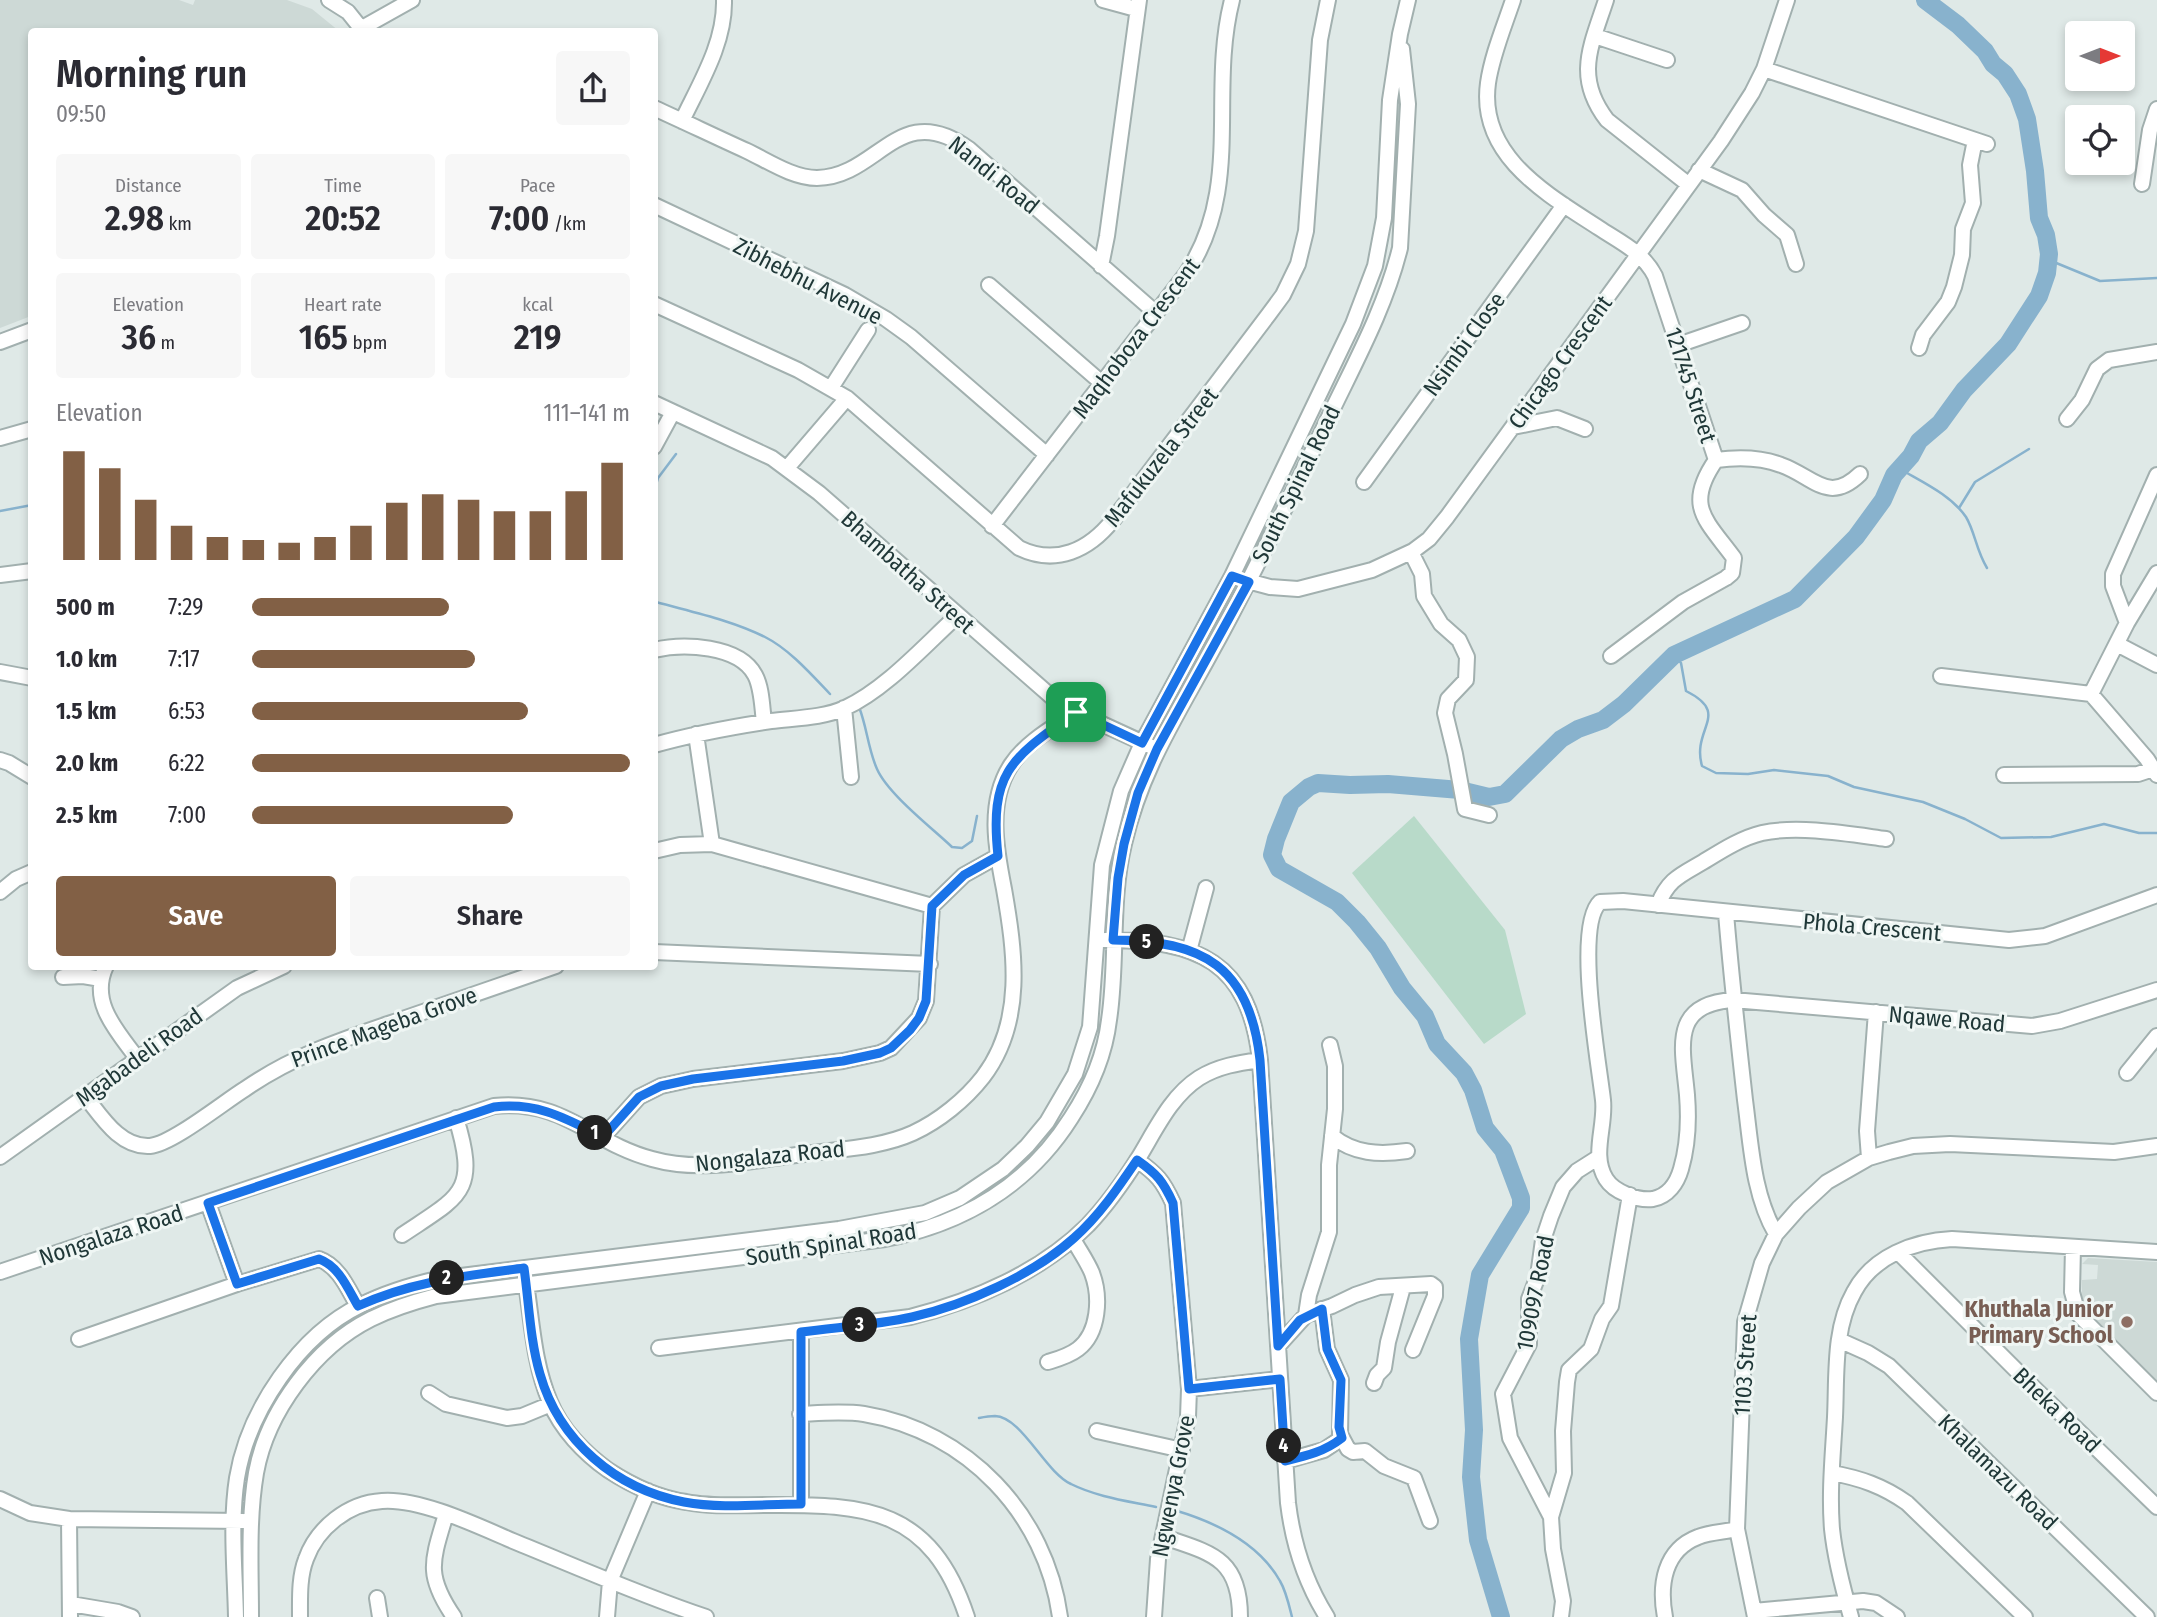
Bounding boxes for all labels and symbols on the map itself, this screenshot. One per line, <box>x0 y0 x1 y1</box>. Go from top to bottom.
north arrow <box>2065 21 2135 91</box>
street label: Nandi Road <box>943 130 1045 220</box>
street label: Zibhebhu Avenue <box>729 231 887 331</box>
street label: Maqhoboza Crescent <box>1066 252 1206 424</box>
street label: Nsimbi Close <box>1417 287 1511 401</box>
street label: Chicago Crescent <box>1502 289 1618 434</box>
street label: 121745 Street <box>1659 324 1723 447</box>
street label: Mafukuzela Street <box>1098 382 1224 532</box>
street label: South Spinal Road <box>1246 400 1346 568</box>
street label: Bhambatha Street <box>836 505 981 640</box>
pin <box>1046 682 1106 742</box>
street label: Phola Crescent <box>1802 907 1943 947</box>
pin: 5 <box>1130 925 1164 960</box>
street label: Prince Mageba Grove <box>287 980 481 1074</box>
street label: Nqawe Road <box>1888 1000 2006 1038</box>
street label: Mgabadeli Road <box>70 1002 208 1112</box>
pin: 1 <box>578 1116 612 1150</box>
street label: Nongalaza Road <box>694 1134 846 1178</box>
street label: Nongalaza Road <box>35 1199 187 1271</box>
street label: South Spinal Road <box>744 1217 918 1271</box>
street label: 109097 Road <box>1510 1233 1560 1353</box>
pin: 2 <box>430 1260 464 1296</box>
place label: Khuthala Junior Primary School <box>1965 1295 2114 1349</box>
pin: 3 <box>842 1308 878 1342</box>
street label: 1103 Street <box>1727 1313 1763 1417</box>
marker: Khuthala Junior Primary School <box>2119 1314 2135 1330</box>
street label: Bheka Road <box>2007 1361 2107 1459</box>
street label: Khalamazu Road <box>1932 1408 2064 1536</box>
street label: Ngwenya Grove <box>1146 1413 1200 1559</box>
pin: 4 <box>1266 1428 1302 1464</box>

